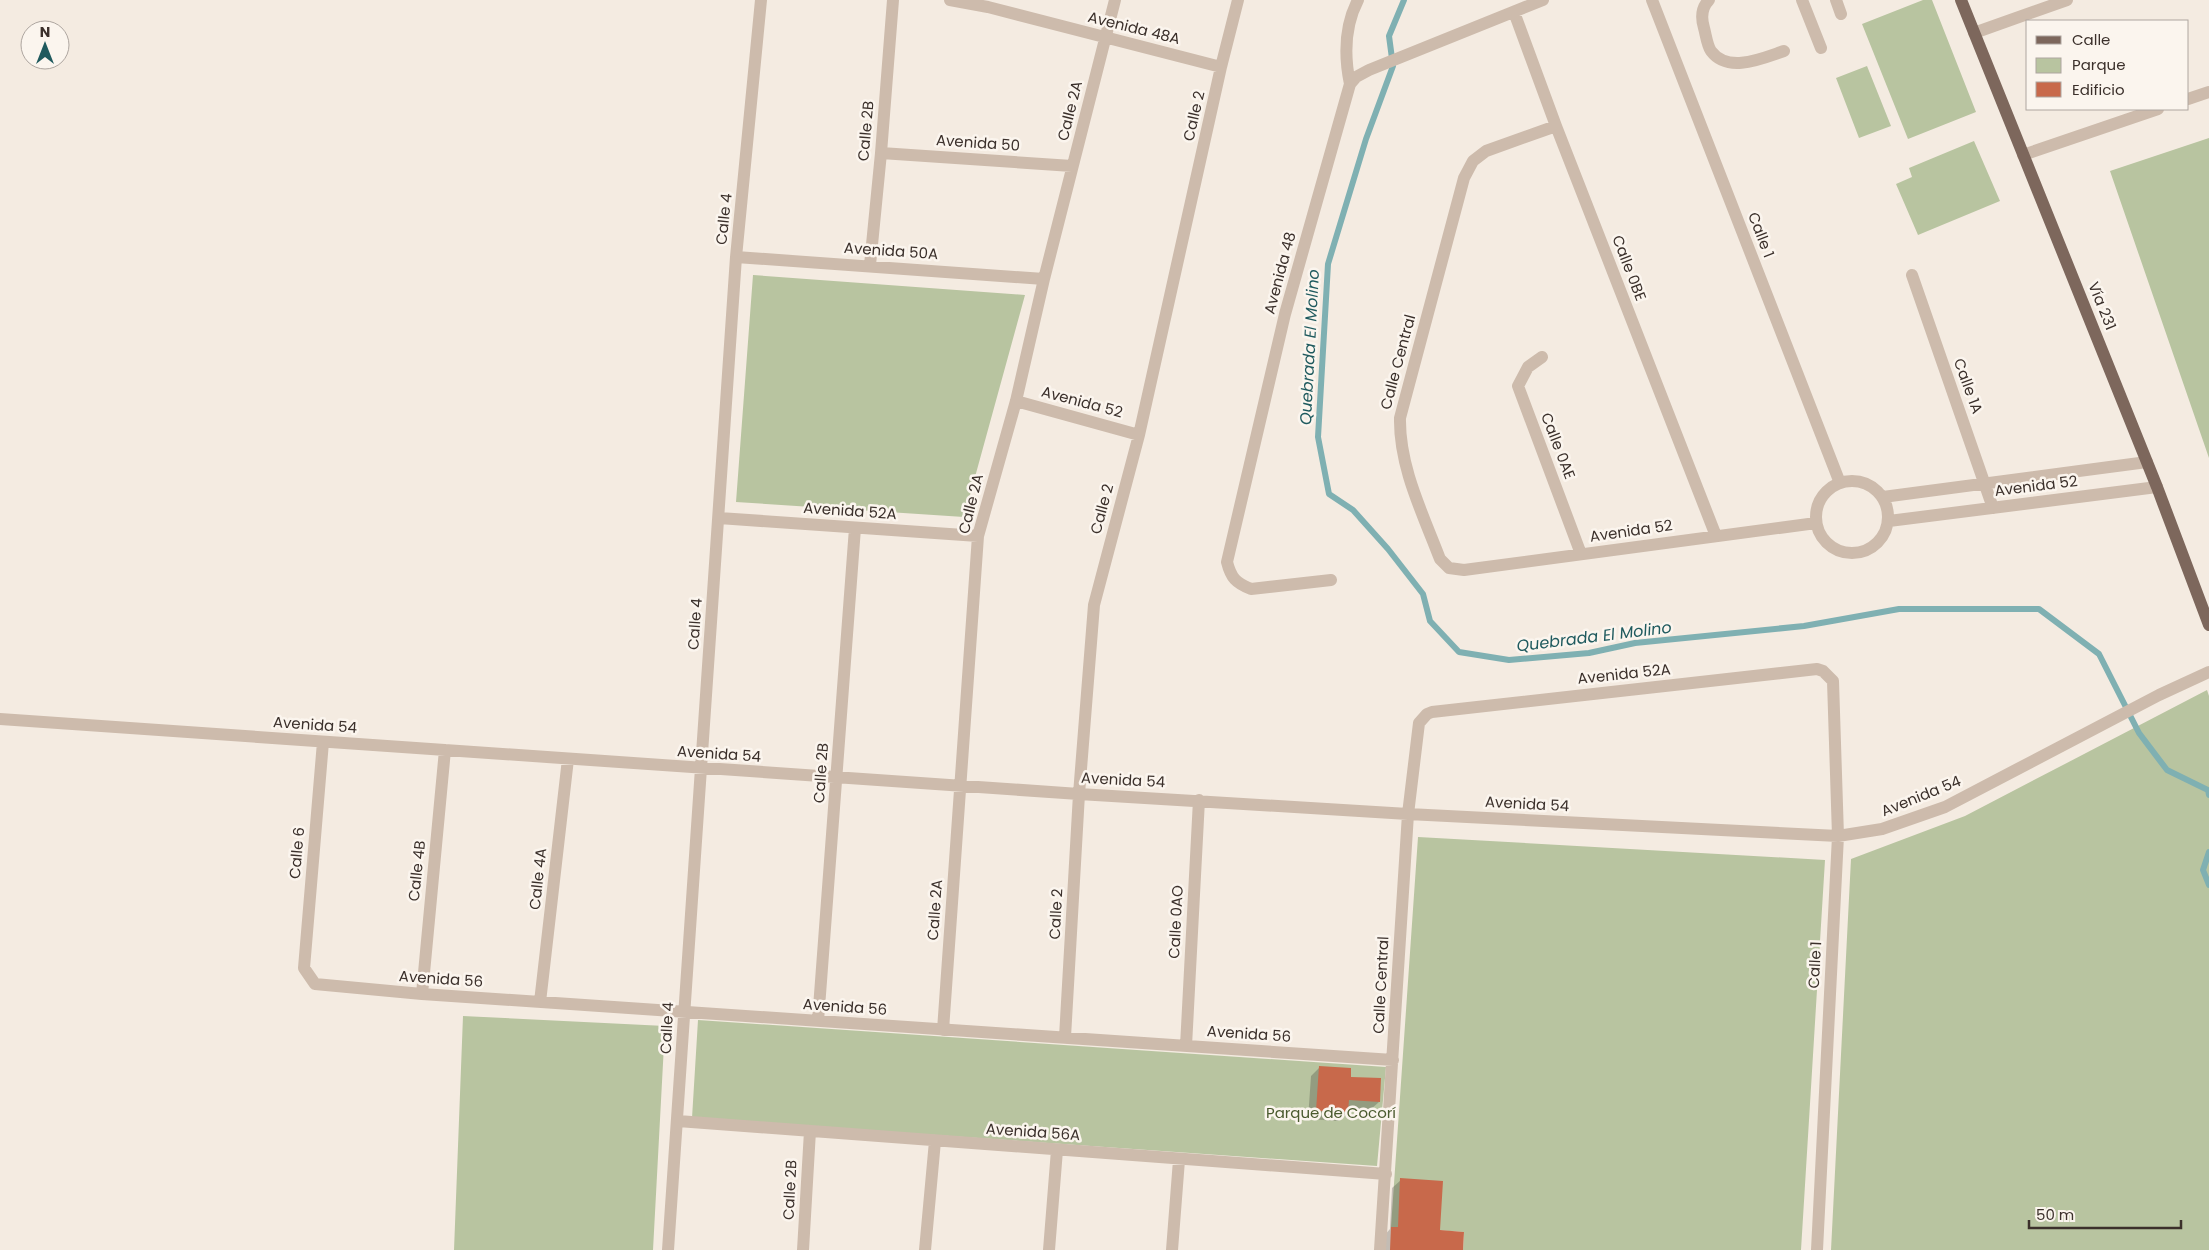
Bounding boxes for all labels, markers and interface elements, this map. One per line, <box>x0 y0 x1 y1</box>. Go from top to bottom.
street label: Avenida 48A <box>1086 6 1182 49</box>
north arrow <box>20 20 70 70</box>
legend <box>2026 20 2189 110</box>
text: N <box>40 22 50 42</box>
text: Calle <box>2072 29 2110 50</box>
text: Parque <box>2072 54 2125 75</box>
street label: Calle 2A <box>1052 79 1087 143</box>
text: Edificio <box>2072 79 2125 100</box>
street label: Calle 2 <box>1178 89 1209 143</box>
street label: Calle 2B <box>852 100 879 162</box>
street label: Avenida 50 <box>935 129 1021 156</box>
street label: Calle 4 <box>710 192 737 246</box>
street label: Calle 1 <box>1743 209 1780 261</box>
street label: Avenida 48 <box>1258 229 1301 316</box>
street label: Calle 0BE <box>1607 232 1652 304</box>
street label: Avenida 50A <box>843 237 939 264</box>
water label: Quebrada El Molino <box>1294 268 1325 426</box>
street label: Vía 231 <box>2083 279 2122 333</box>
street label: Calle Central <box>1375 312 1420 412</box>
street label: Calle 1A <box>1949 355 1988 416</box>
street label: Avenida 52 <box>1039 381 1125 422</box>
street label: Calle 0AE <box>1536 410 1581 482</box>
street label: Avenida 52 <box>1993 470 2079 501</box>
street label: Calle 2A <box>953 472 988 536</box>
street label: Calle 2 <box>1085 482 1118 536</box>
street label: Avenida 52A <box>803 497 897 524</box>
street label: Avenida 52 <box>1588 514 1674 547</box>
street label: Calle 4 <box>682 597 707 651</box>
water label: Quebrada El Molino <box>1515 616 1673 657</box>
street label: Avenida 52A <box>1576 658 1672 689</box>
street label: Avenida 54 <box>272 711 358 738</box>
street label: Avenida 54 <box>676 740 762 767</box>
street label: Calle 2B <box>808 742 833 804</box>
street label: Avenida 54 <box>1080 767 1166 792</box>
street label: Avenida 54 <box>1878 770 1964 821</box>
street label: Avenida 54 <box>1484 791 1570 816</box>
street label: Calle 6 <box>284 826 309 880</box>
street label: Calle 4B <box>403 839 430 902</box>
street label: Calle 4A <box>524 847 551 911</box>
street label: Calle 2A <box>922 879 947 941</box>
street label: Calle 0AO <box>1163 884 1188 959</box>
street label: Calle 2 <box>1044 888 1067 940</box>
street label: Calle Central <box>1367 936 1394 1034</box>
street label: Calle 1 <box>1803 941 1826 989</box>
street label: Avenida 56 <box>398 965 484 992</box>
street label: Avenida 56 <box>802 993 888 1020</box>
street label: Calle 4 <box>655 1002 678 1054</box>
street label: Avenida 56 <box>1206 1020 1292 1047</box>
park label: Parque de Cocorí <box>1266 1102 1396 1123</box>
street label: Avenida 56A <box>985 1118 1081 1145</box>
street label: Calle 2B <box>777 1159 802 1221</box>
scale bar <box>2029 1198 2182 1230</box>
text: 50 m <box>2036 1204 2074 1225</box>

